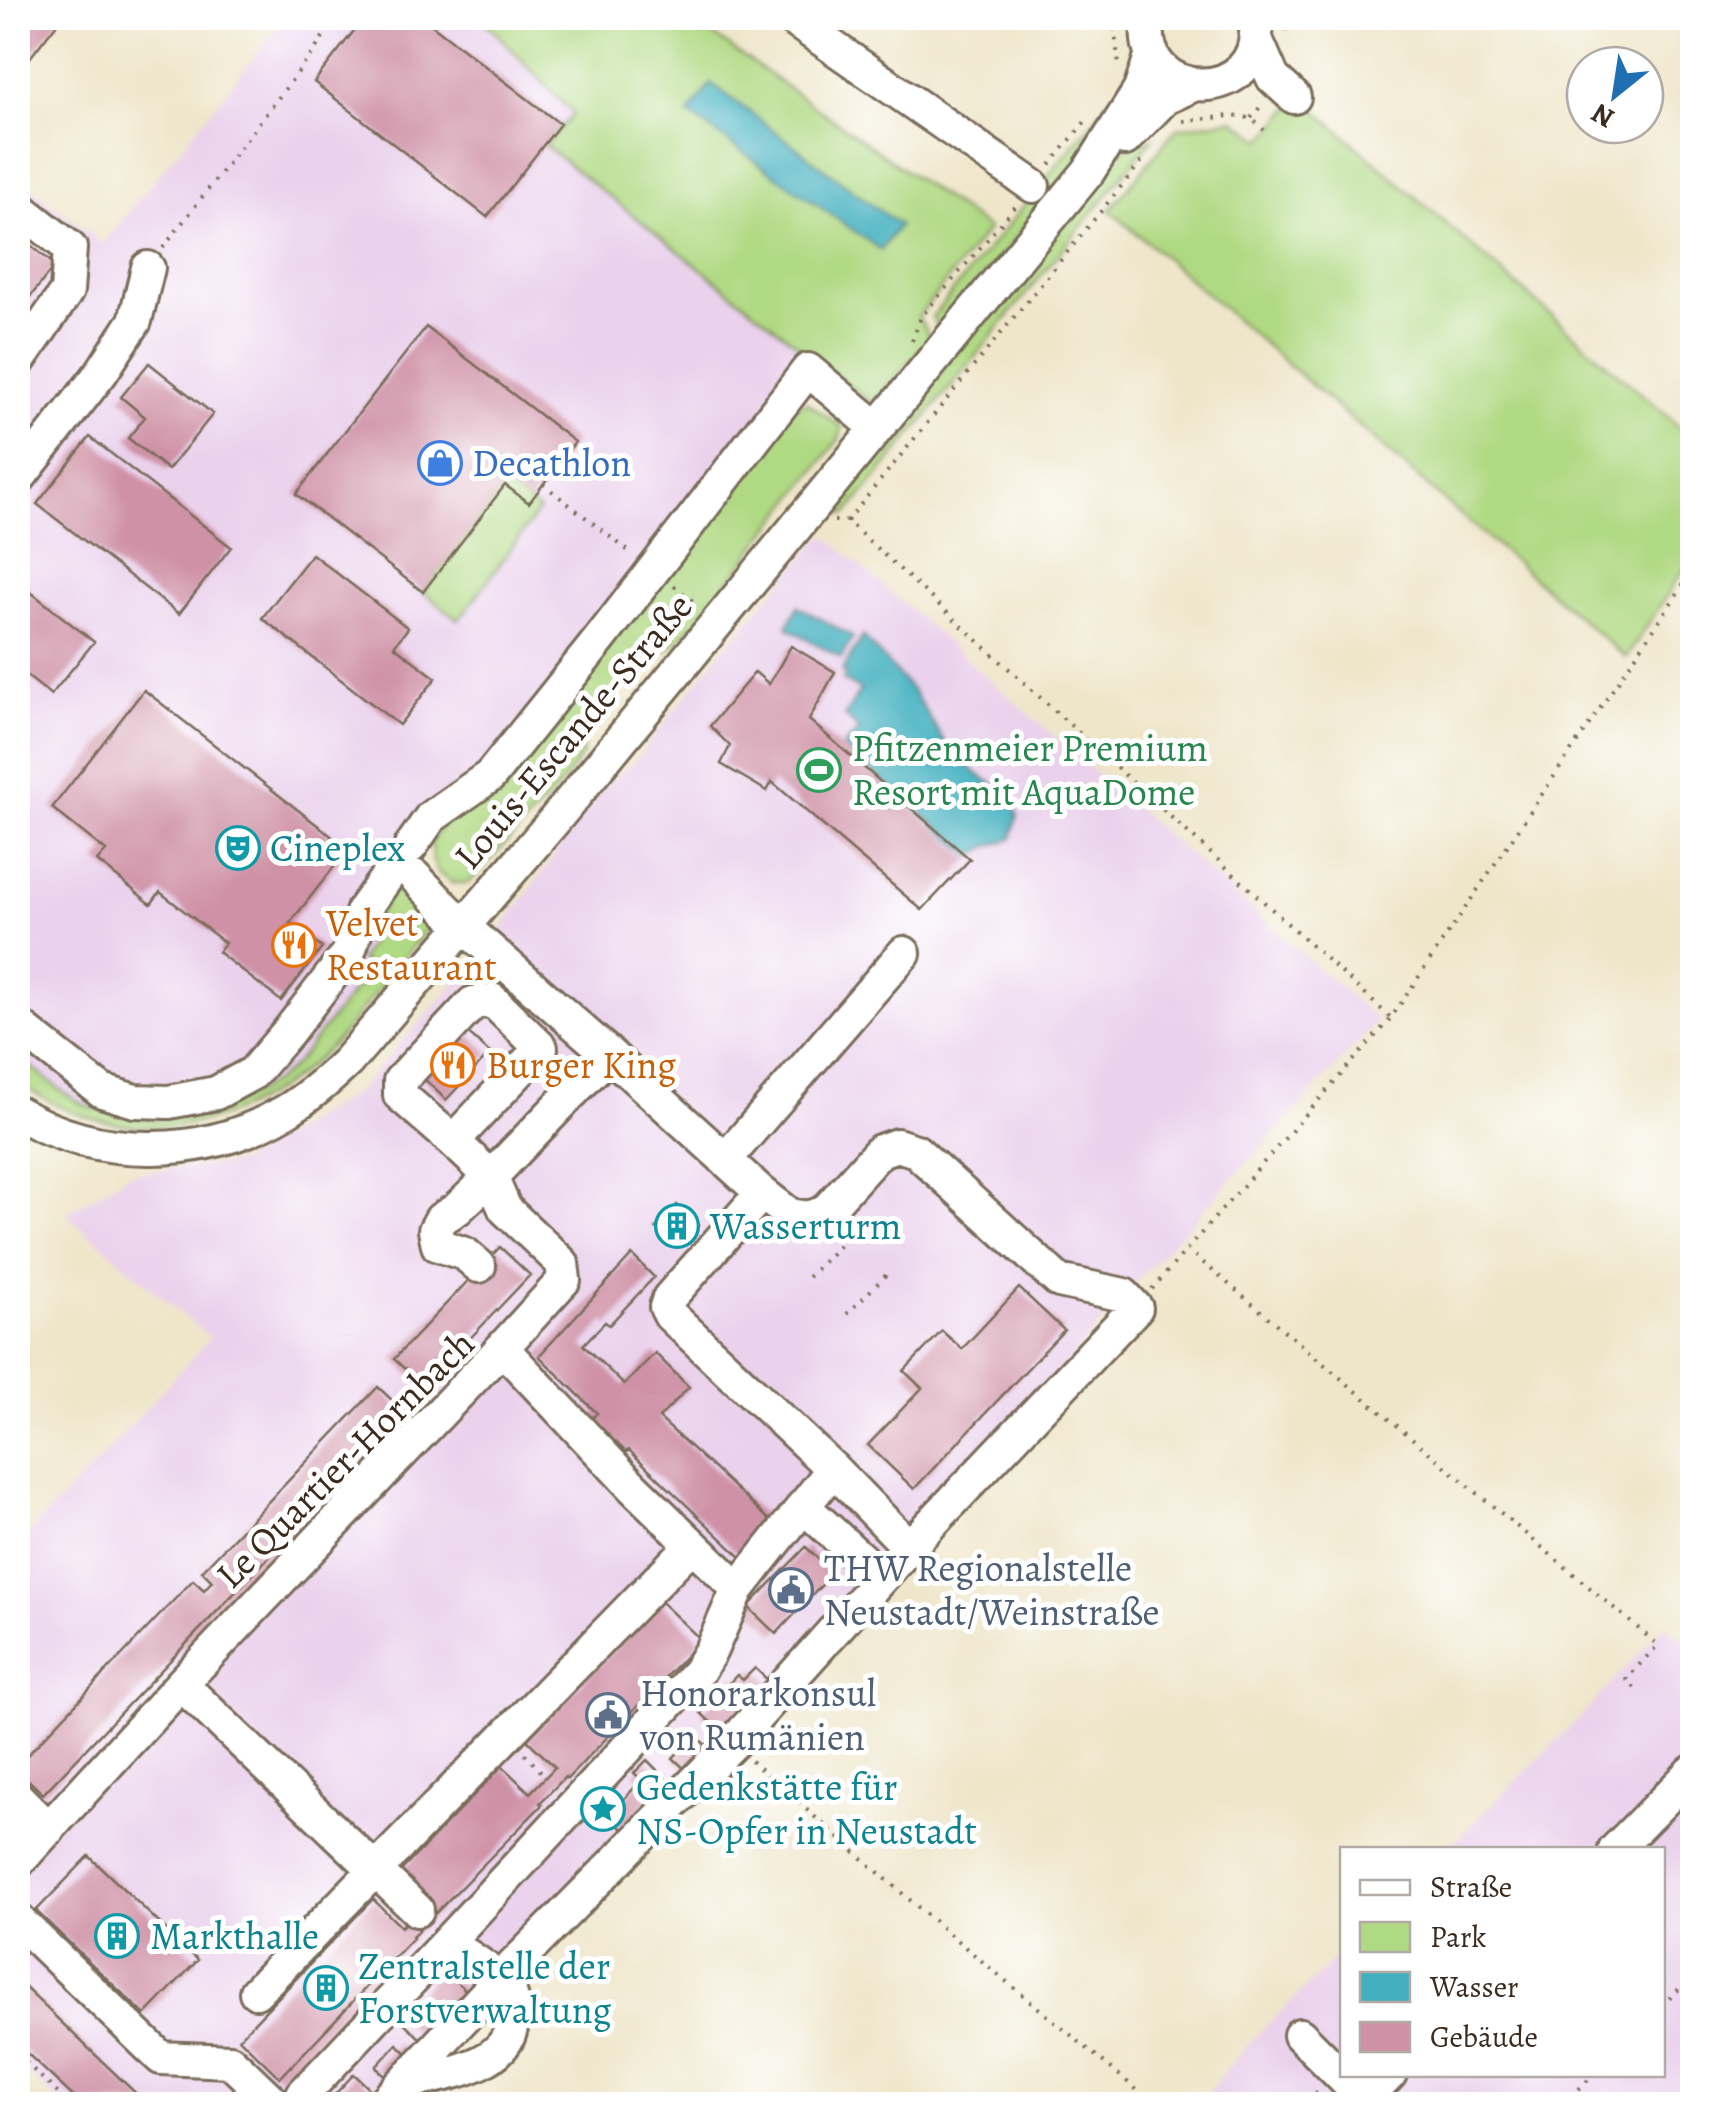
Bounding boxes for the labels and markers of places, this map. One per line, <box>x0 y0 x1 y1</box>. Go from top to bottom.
place label: Decathlon <box>472 437 631 489</box>
shop icon: Decathlon <box>417 440 463 486</box>
place label: Pfitzenmeier Premium Resort mit AquaDome <box>852 722 1208 818</box>
sports icon: Pfitzenmeier Premium Resort mit AquaDome <box>796 747 842 793</box>
place label: Cineplex <box>270 822 405 874</box>
theatre icon: Cineplex <box>215 825 261 871</box>
place label: Velvet Restaurant <box>325 897 496 993</box>
restaurant icon: Velvet Restaurant <box>271 922 317 968</box>
place label: Burger King <box>486 1039 676 1091</box>
restaurant icon: Burger King <box>430 1042 476 1088</box>
place label: Wasserturm <box>709 1200 901 1252</box>
building icon: Wasserturm <box>654 1203 700 1249</box>
place label: THW Regionalstelle Neustadt/Weinstraße <box>824 1542 1159 1638</box>
public building icon: THW Regionalstelle Neustadt/Weinstraße <box>768 1567 814 1613</box>
place label: Honorarkonsul von Rumänien <box>639 1667 876 1763</box>
public building icon: Honorarkonsul von Rumänien <box>585 1692 631 1738</box>
place label: Gedenkstätte für NS-Opfer in Neustadt <box>636 1761 977 1857</box>
place icon: Gedenkstätte für NS-Opfer in Neustadt <box>580 1786 626 1832</box>
place label: Markthalle <box>150 1910 319 1962</box>
building icon: Markthalle <box>94 1913 140 1959</box>
place label: Zentralstelle der Forstverwaltung <box>358 1940 612 2036</box>
building icon: Zentralstelle der Forstverwaltung <box>303 1965 349 2011</box>

